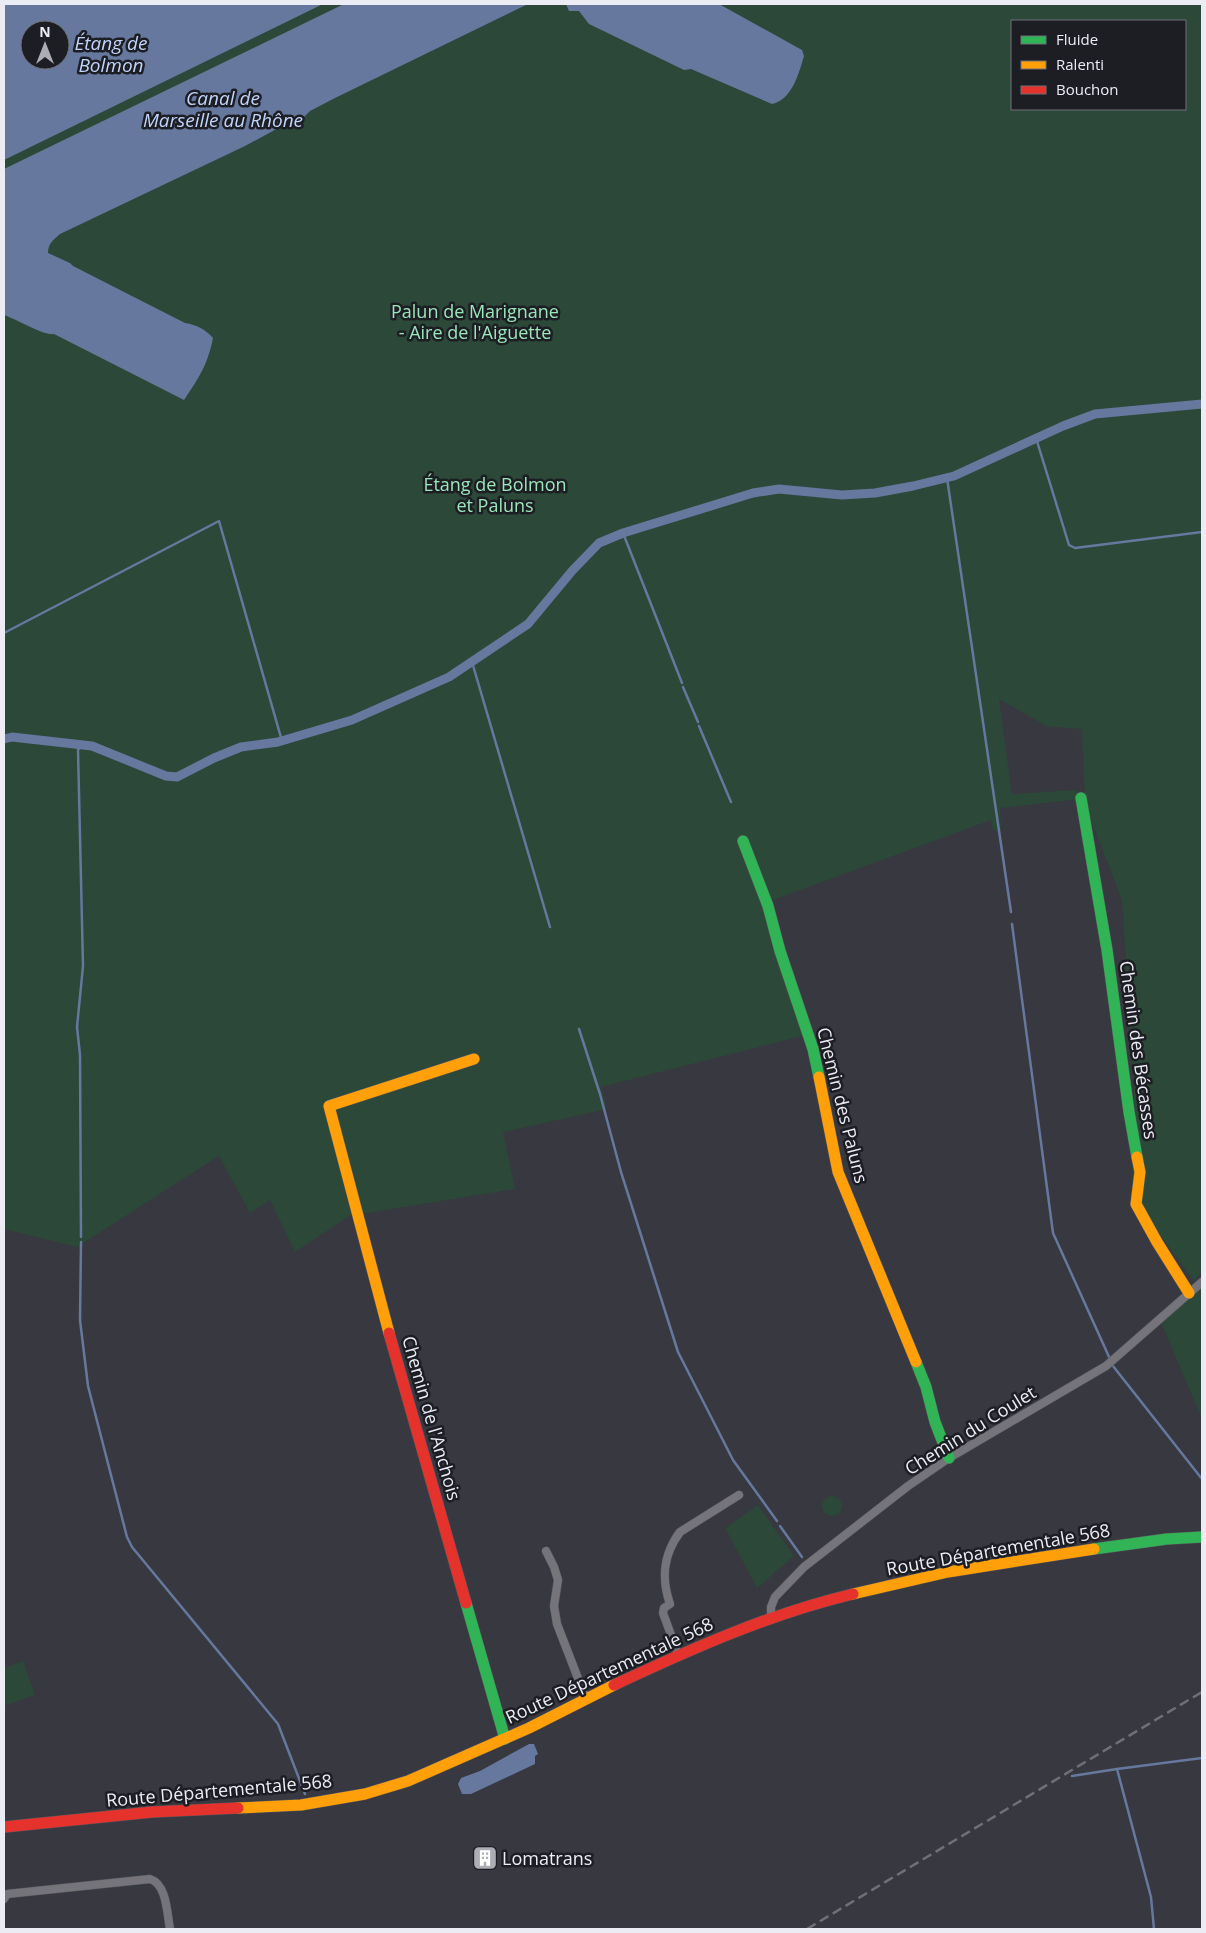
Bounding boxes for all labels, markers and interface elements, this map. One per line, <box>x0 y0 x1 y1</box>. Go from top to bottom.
north arrow <box>20 20 70 70</box>
legend <box>1011 20 1186 110</box>
text: N <box>39 22 51 41</box>
text: Fluide <box>1056 29 1098 49</box>
water label: Étang de Bolmon <box>74 30 148 78</box>
text: Ralenti <box>1056 54 1104 74</box>
text: Bouchon <box>1056 79 1119 99</box>
water label: Canal de Marseille au Rhône <box>143 85 303 133</box>
park label: Palun de Marignane - Aire de l'Aiguette <box>391 299 559 344</box>
park label: Étang de Bolmon et Paluns <box>423 472 567 517</box>
street label: Chemin des Bécasses <box>1115 959 1163 1141</box>
street label: Chemin des Paluns <box>812 1025 874 1185</box>
street label: Chemin de l'Anchois <box>397 1333 467 1503</box>
street label: Chemin du Coulet <box>900 1380 1040 1480</box>
street label: Route Départementale 568 <box>884 1518 1112 1580</box>
street label: Route Départementale 568 <box>501 1611 717 1729</box>
street label: Route Départementale 568 <box>105 1768 333 1812</box>
building icon: Lomatrans <box>472 1845 498 1871</box>
place label: Lomatrans <box>502 1846 592 1870</box>

